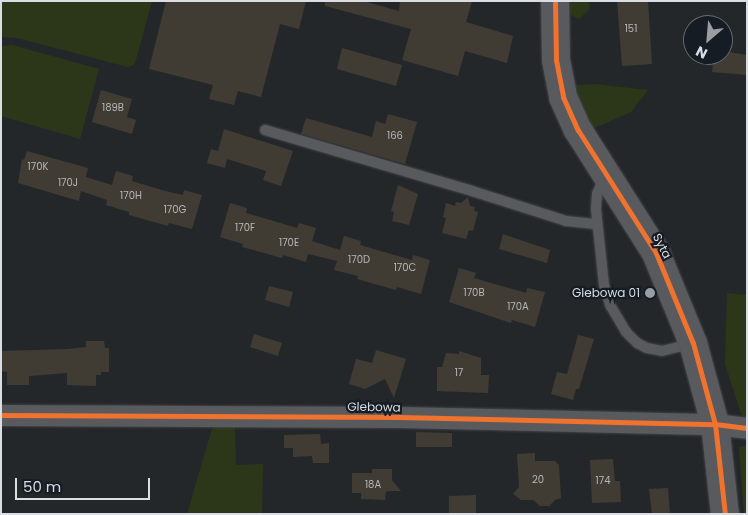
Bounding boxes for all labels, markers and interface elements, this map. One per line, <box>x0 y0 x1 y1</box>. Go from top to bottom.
north arrow <box>683 15 733 65</box>
house number: 151 <box>625 23 637 35</box>
text: N <box>692 41 711 64</box>
house number: 189B <box>102 102 124 114</box>
house number: 166 <box>387 130 403 142</box>
house number: 170K <box>28 161 48 173</box>
house number: 170J <box>58 177 78 189</box>
house number: 170H <box>120 190 142 202</box>
house number: 170G <box>164 204 186 216</box>
house number: 170F <box>235 222 255 234</box>
street label: Syta <box>650 231 674 261</box>
house number: 170E <box>279 237 299 249</box>
house number: 170D <box>348 254 370 266</box>
house number: 170C <box>394 262 416 274</box>
place label: Glebowa 01 <box>572 286 640 300</box>
house number: 170B <box>463 287 485 299</box>
marker: Glebowa 01 <box>644 287 656 299</box>
house number: 170A <box>507 301 529 313</box>
house number: 17 <box>455 367 463 379</box>
street label: Glebowa <box>347 399 401 415</box>
scale bar <box>18 468 152 500</box>
house number: 20 <box>532 474 544 486</box>
house number: 174 <box>596 475 610 487</box>
text: 50 m <box>23 476 61 497</box>
house number: 18A <box>365 479 381 491</box>

